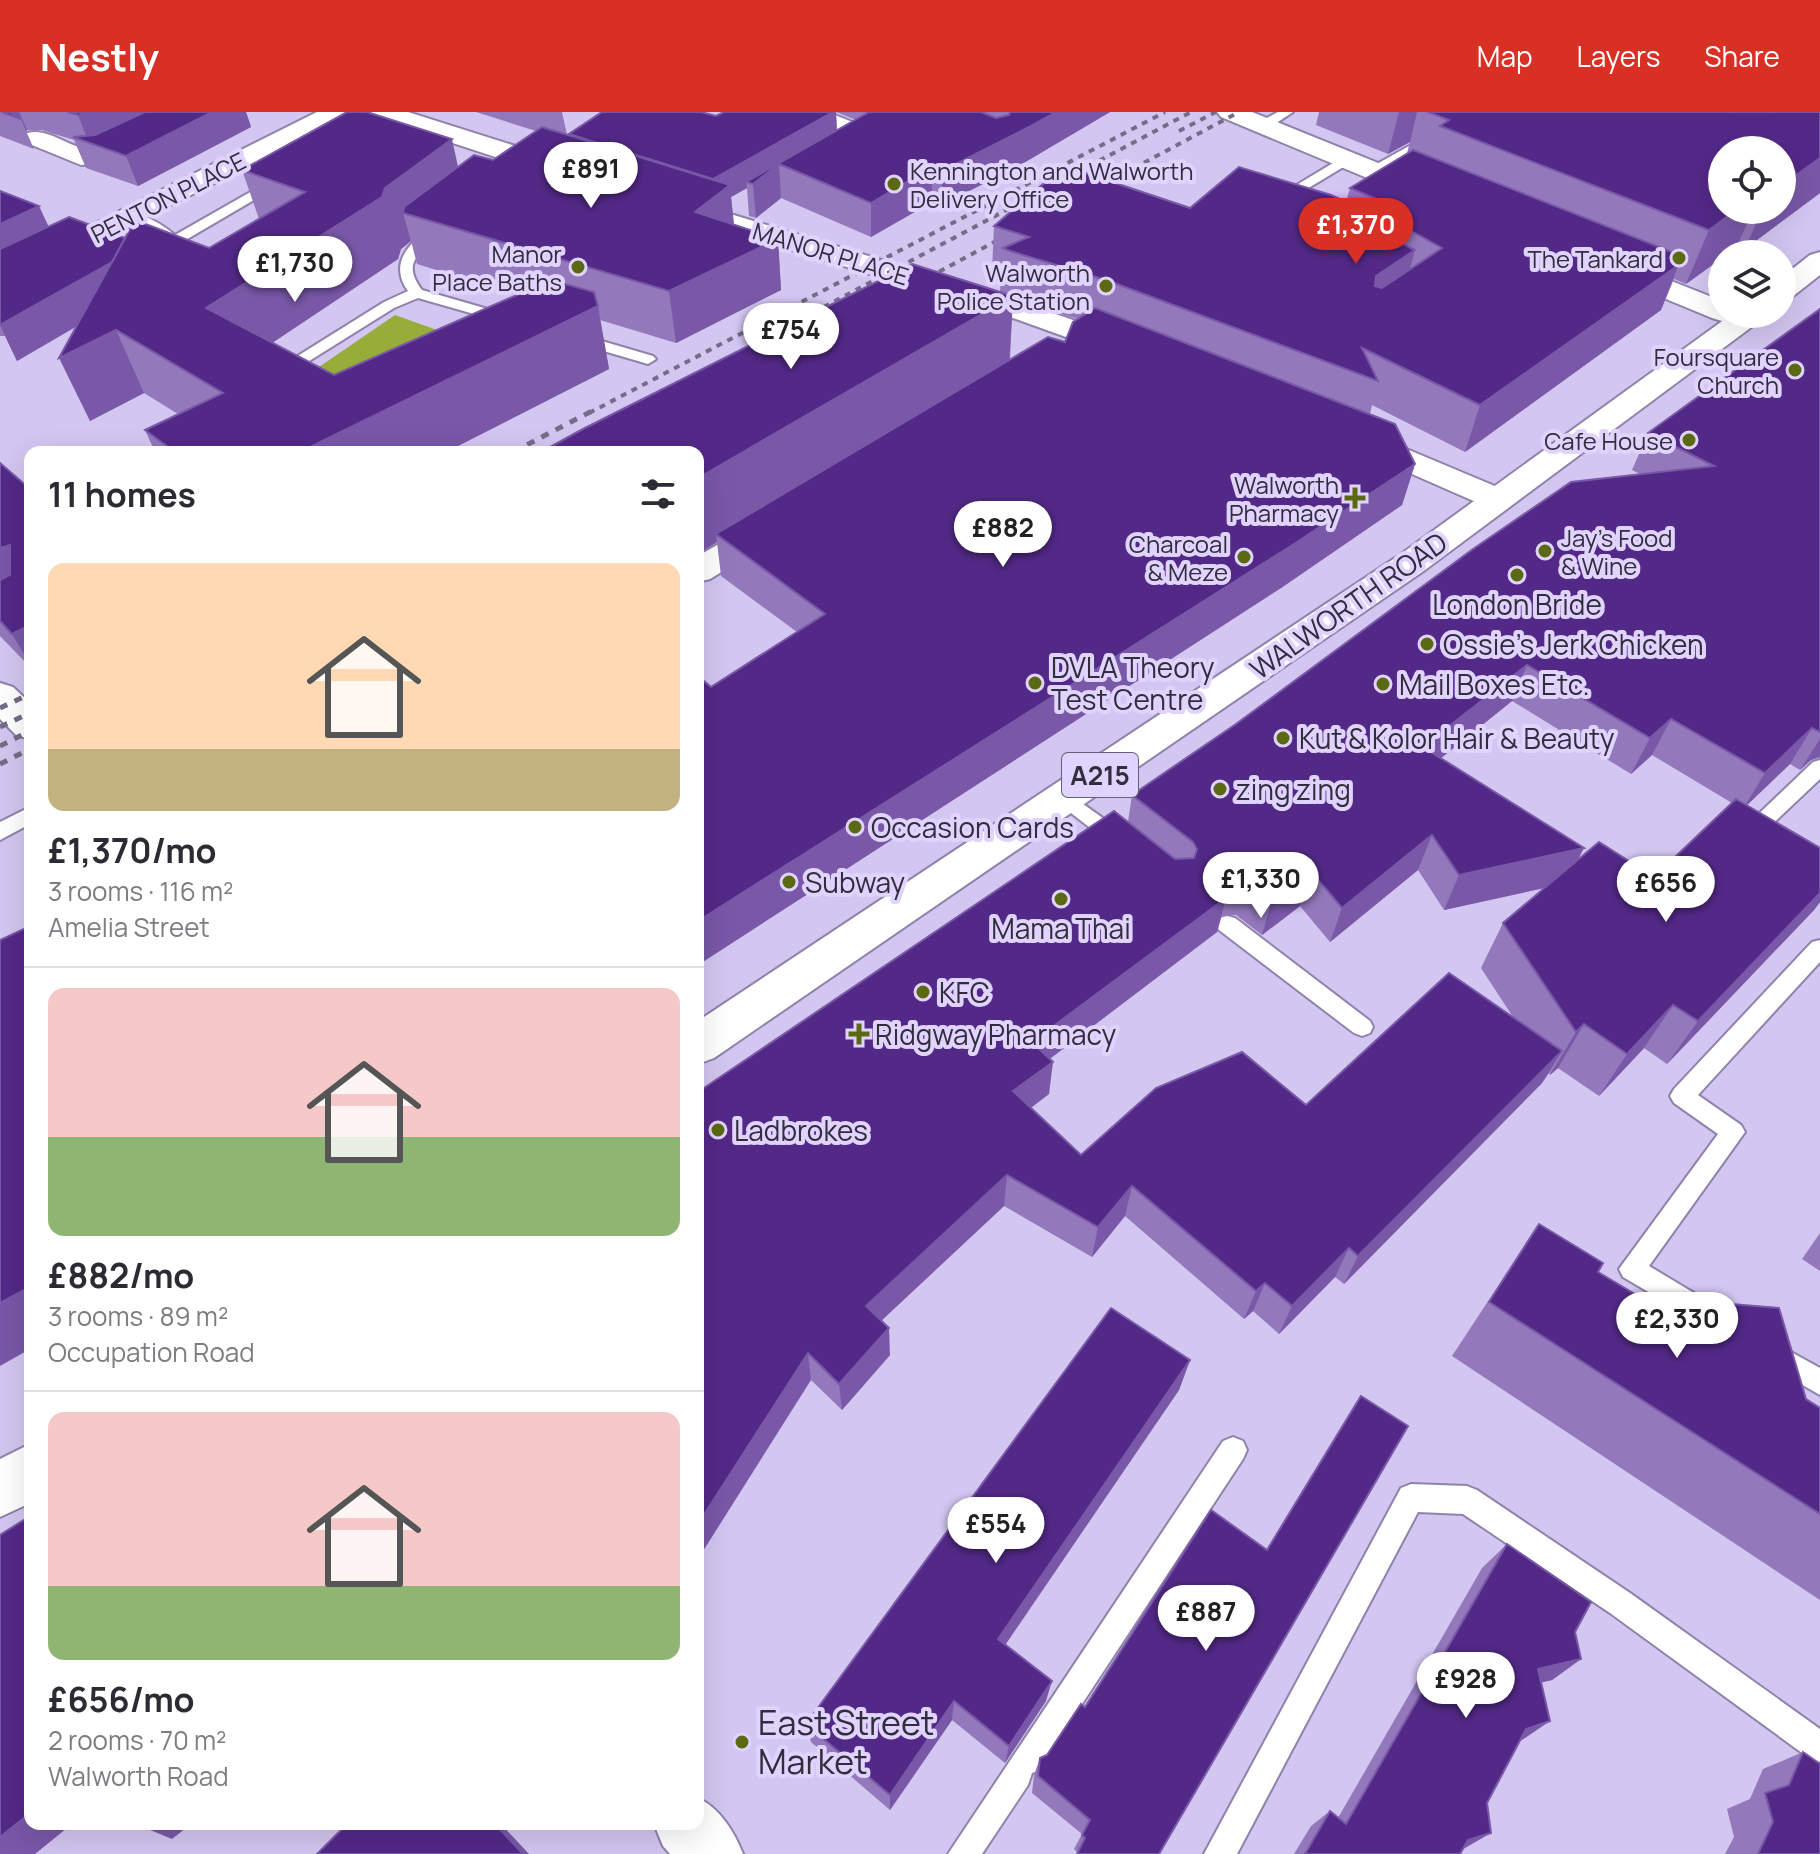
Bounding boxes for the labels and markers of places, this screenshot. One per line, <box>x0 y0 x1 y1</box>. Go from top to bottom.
pin: £891 <box>544 142 638 210</box>
place label: Kennington and Walworth Delivery Office <box>910 154 1193 215</box>
marker: Kennington and Walworth Delivery Office <box>885 175 903 193</box>
pin: £1,370 <box>1291 198 1421 266</box>
pin: £1,730 <box>230 236 360 304</box>
place label: Manor Place Baths <box>432 237 562 298</box>
place label: The Tankard <box>1528 242 1663 275</box>
marker: The Tankard <box>1670 249 1688 267</box>
place label: Walworth Police Station <box>937 256 1090 317</box>
marker: Manor Place Baths <box>569 258 587 276</box>
marker: Walworth Police Station <box>1097 277 1115 295</box>
pin: £754 <box>744 303 838 371</box>
place label: Foursquare Church <box>1654 340 1779 401</box>
marker: Foursquare Church <box>1786 361 1804 379</box>
place label: Cafe House <box>1544 424 1673 457</box>
marker: Cafe House <box>1680 431 1698 449</box>
place label: Walworth Pharmacy <box>1229 468 1339 529</box>
marker: Walworth Pharmacy <box>1346 489 1364 507</box>
pin: £882 <box>956 501 1050 569</box>
place label: Jay's Food & Wine <box>1561 521 1673 582</box>
place label: Charcoal & Meze <box>1129 527 1228 588</box>
marker: Jay's Food & Wine <box>1536 542 1554 560</box>
marker: Charcoal & Meze <box>1235 548 1253 566</box>
marker: London Bride <box>1508 566 1526 584</box>
place label: London Bride <box>1432 585 1602 623</box>
place label: Ossie's Jerk Chicken <box>1443 625 1704 663</box>
marker: Ossie's Jerk Chicken <box>1418 635 1436 653</box>
place label: DVLA Theory Test Centre <box>1051 648 1215 718</box>
place label: Mail Boxes Etc. <box>1399 665 1590 703</box>
marker: DVLA Theory Test Centre <box>1026 674 1044 692</box>
marker: Mail Boxes Etc. <box>1374 675 1392 693</box>
place label: Kut & Kolor Hair & Beauty <box>1299 719 1615 757</box>
marker: Kut & Kolor Hair & Beauty <box>1274 729 1292 747</box>
place label: zing zing <box>1236 770 1351 808</box>
marker: zing zing <box>1211 780 1229 798</box>
place label: Occasion Cards <box>871 808 1074 846</box>
marker: Occasion Cards <box>846 818 864 836</box>
pin: £1,330 <box>1196 852 1326 920</box>
pin: £656 <box>1619 856 1713 924</box>
place label: Subway <box>805 863 905 901</box>
marker: Subway <box>780 873 798 891</box>
marker: Mama Thai <box>1052 890 1070 908</box>
place label: Mama Thai <box>991 909 1131 947</box>
place label: KFC <box>939 973 990 1011</box>
marker: KFC <box>914 983 932 1001</box>
place label: Ridgway Pharmacy <box>875 1015 1117 1053</box>
marker: Ridgway Pharmacy <box>850 1025 868 1043</box>
place label: Ladbrokes <box>734 1111 868 1149</box>
marker: Ladbrokes <box>709 1121 727 1139</box>
pin: £2,330 <box>1612 1292 1742 1360</box>
pin: £554 <box>949 1497 1043 1565</box>
pin: £887 <box>1159 1585 1253 1653</box>
pin: £928 <box>1419 1652 1513 1720</box>
place label: East Street Market <box>758 1699 934 1784</box>
marker: East Street Market <box>733 1733 751 1751</box>

